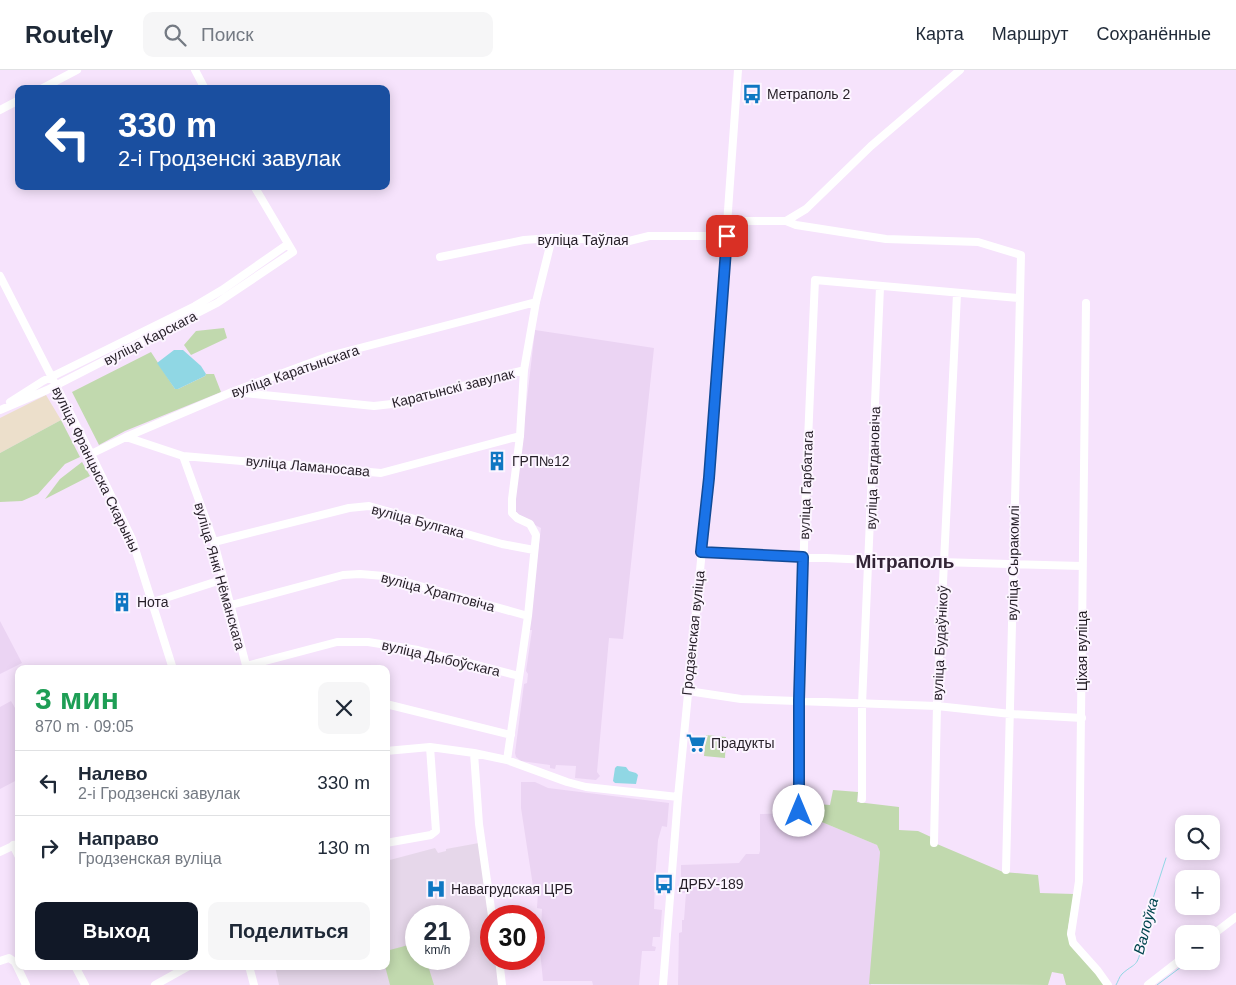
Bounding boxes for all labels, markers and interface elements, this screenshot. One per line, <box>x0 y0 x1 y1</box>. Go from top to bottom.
search box <box>143 12 493 57</box>
text: Routely <box>25 21 113 48</box>
icon: search <box>161 21 189 49</box>
text: Поиск <box>201 24 254 45</box>
text: Карта <box>916 24 964 44</box>
text: Маршрут <box>992 24 1068 44</box>
text: Сохранённые <box>1096 24 1211 44</box>
bus stop icon: Метраполь 2 <box>741 83 763 105</box>
place label: Метраполь 2 <box>767 86 851 102</box>
icon: left <box>35 105 100 170</box>
text: 330 m <box>118 105 217 144</box>
text: 2-і Гродзенскі завулак <box>118 146 341 171</box>
pin <box>706 215 748 257</box>
icon: arrive <box>713 222 741 250</box>
street label: вуліца Таўлая <box>537 232 629 248</box>
street label: вуліца Карскага <box>101 308 199 368</box>
street label: вуліца Каратынскага <box>229 342 361 400</box>
street label: Каратынскі завулак <box>390 365 517 411</box>
street label: вуліца Францыска Скарыны <box>49 384 143 554</box>
street label: вуліца Багдановіча <box>863 406 883 530</box>
street label: вуліца Гарбатага <box>796 430 816 540</box>
building icon: ГРП№12 <box>486 450 508 472</box>
street label: вуліца Ламаносава <box>245 453 371 479</box>
place label: ГРП№12 <box>512 453 570 469</box>
street label: вуліца Янкі Нёманскага <box>191 500 249 652</box>
street label: вуліца Булгака <box>370 501 466 541</box>
street label: вуліца Сыракомлі <box>1004 505 1022 621</box>
district label: Мітраполь <box>856 551 954 572</box>
street label: вуліца Храптовіча <box>379 569 497 615</box>
street label: Гродзенская вуліца <box>678 569 708 696</box>
street label: вуліца Будаўнікоў <box>929 585 951 701</box>
building icon: Нота <box>111 591 133 613</box>
place label: Нота <box>137 594 169 610</box>
street label: Ціхая вуліца <box>1074 611 1090 691</box>
street label: вуліца Дыбоўскага <box>380 637 502 679</box>
text: 3 мин <box>35 682 119 715</box>
button: close <box>318 682 370 734</box>
text: 870 m · 09:05 <box>35 718 134 735</box>
supermarket icon: Прадукты <box>685 732 707 754</box>
place label: Прадукты <box>711 735 775 751</box>
text: Налево <box>78 763 148 784</box>
icon: left <box>35 769 63 797</box>
text: 330 m <box>317 772 370 793</box>
position arrow <box>772 784 824 836</box>
text: 2-і Гродзенскі завулак <box>78 785 240 802</box>
map controls <box>1175 815 1220 970</box>
button: search <box>1175 815 1220 860</box>
text: Направо <box>78 828 159 849</box>
icon: right <box>35 834 63 862</box>
text: 130 m <box>317 837 370 858</box>
text: Гродзенская вуліца <box>78 850 222 867</box>
button: + <box>1175 870 1220 915</box>
bus stop icon: ДРБУ-189 <box>653 873 675 895</box>
place label: ДРБУ-189 <box>679 876 744 892</box>
hospital icon: Навагрудская ЦРБ <box>425 878 447 900</box>
place label: Навагрудская ЦРБ <box>451 881 573 897</box>
water label: Валоўка <box>1130 896 1161 956</box>
button: Выход <box>35 902 198 960</box>
button: Поделиться <box>208 902 370 960</box>
speed limit sign: 30 <box>480 905 545 970</box>
text: 21 <box>424 917 451 945</box>
button: − <box>1175 925 1220 970</box>
text: km/h <box>424 943 451 957</box>

